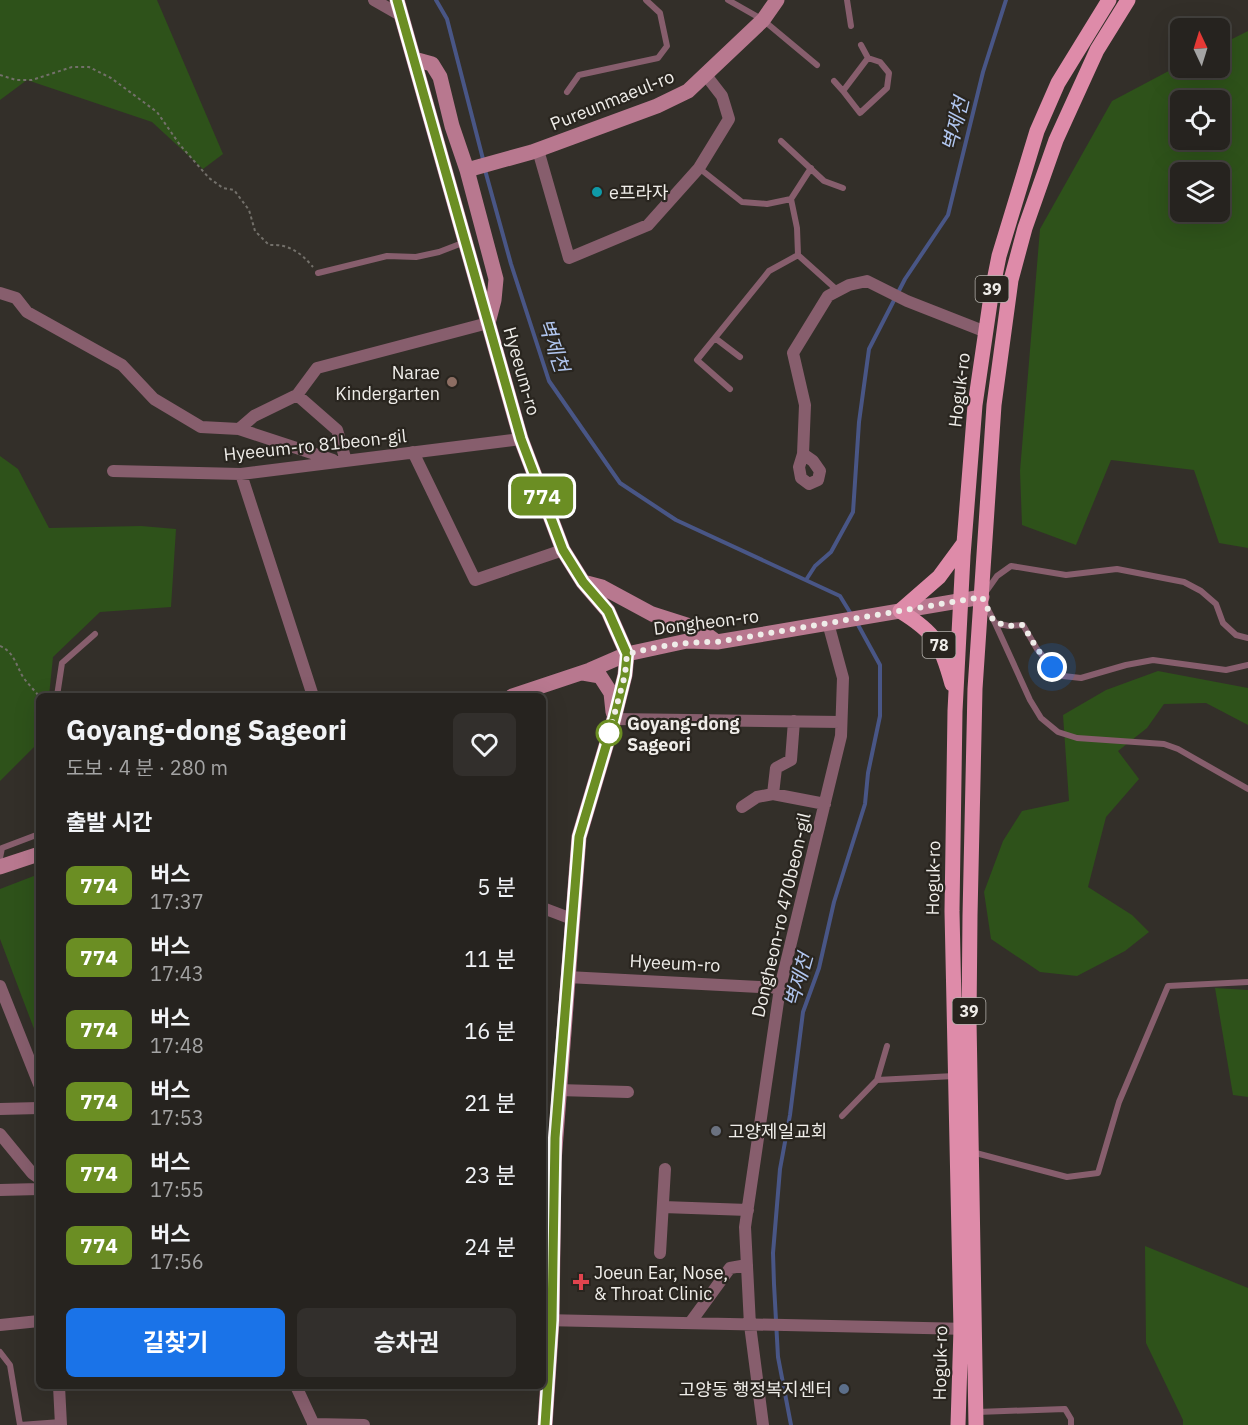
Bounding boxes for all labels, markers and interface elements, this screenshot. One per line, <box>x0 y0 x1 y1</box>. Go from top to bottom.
north arrow <box>1170 18 1230 78</box>
map controls <box>1170 18 1230 222</box>
street label: Pureunmaeul-ro <box>547 65 677 135</box>
button: locate <box>1170 90 1230 150</box>
water label: 벽제천 <box>935 91 975 154</box>
button: layers <box>1170 162 1230 222</box>
place label: e프라자 <box>609 181 669 204</box>
marker: e프라자 <box>590 185 604 199</box>
road number: 39 <box>976 276 1008 302</box>
water label: 벽제천 <box>532 315 577 378</box>
street label: Hyeeum-ro <box>498 324 546 418</box>
street label: Hoguk-ro <box>943 351 975 429</box>
place label: Narae Kindergarten <box>335 361 440 405</box>
marker: Narae Kindergarten <box>445 375 459 389</box>
street label: Hyeeum-ro 81beon-gil <box>222 424 408 466</box>
line badge: 774 <box>508 476 576 516</box>
text: 774 <box>523 482 561 510</box>
street label: Dongheon-ro <box>652 604 760 640</box>
road number: 78 <box>922 632 956 658</box>
your location <box>1037 652 1067 682</box>
text: Goyang-dong Sageori <box>66 711 347 748</box>
place label: Goyang-dong Sageori <box>627 712 739 756</box>
button: heart <box>453 713 516 776</box>
marker: Goyang-dong Sageori <box>596 720 622 746</box>
text: 도보 · 4 분 · 280 m <box>66 754 228 781</box>
text: 출발 시간 <box>66 807 152 836</box>
street label: Dongheon-ro 470beon-gil <box>746 810 816 1020</box>
street label: Hoguk-ro <box>921 840 945 916</box>
text: 버스 <box>150 859 190 888</box>
text: 774 <box>80 871 118 899</box>
text: 5 분 <box>477 872 516 901</box>
text: 17:37 <box>150 888 204 915</box>
text: 버스 <box>150 931 190 960</box>
text: 774 <box>80 943 118 971</box>
text: 11 분 <box>464 944 516 973</box>
water label: 벽제천 <box>777 947 819 1010</box>
street label: Hyeeum-ro <box>629 949 721 977</box>
text: 17:43 <box>150 960 204 987</box>
road number: 39 <box>952 998 986 1024</box>
text: 버스 <box>150 1003 190 1032</box>
text: 774 <box>80 1015 118 1043</box>
text: 16 분 <box>464 1016 516 1045</box>
text: 17:48 <box>150 1032 204 1059</box>
text: 버스 <box>150 1075 190 1104</box>
text: 774 <box>80 1087 118 1115</box>
text: 21 분 <box>464 1088 516 1117</box>
text: 17:53 <box>150 1104 204 1131</box>
place label: 고양제일교회 <box>728 1120 827 1143</box>
marker: 고양제일교회 <box>709 1124 723 1138</box>
text: 버스 <box>150 1147 190 1176</box>
text: 774 <box>80 1159 118 1187</box>
text: 23 분 <box>464 1160 516 1189</box>
text: 17:55 <box>150 1176 204 1203</box>
text: 버스 <box>150 1219 190 1248</box>
text: 774 <box>80 1231 118 1259</box>
text: 24 분 <box>464 1232 516 1261</box>
text: 17:56 <box>150 1248 204 1275</box>
place label: Joeun Ear, Nose, & Throat Clinic <box>594 1261 728 1305</box>
marker: Joeun Ear, Nose, & Throat Clinic <box>572 1273 590 1291</box>
button: 길찾기 <box>66 1308 285 1377</box>
button: 승차권 <box>297 1308 516 1377</box>
street label: Hoguk-ro <box>928 1325 952 1401</box>
place label: 고양동 행정복지센터 <box>679 1378 832 1401</box>
marker: 고양동 행정복지센터 <box>837 1382 851 1396</box>

